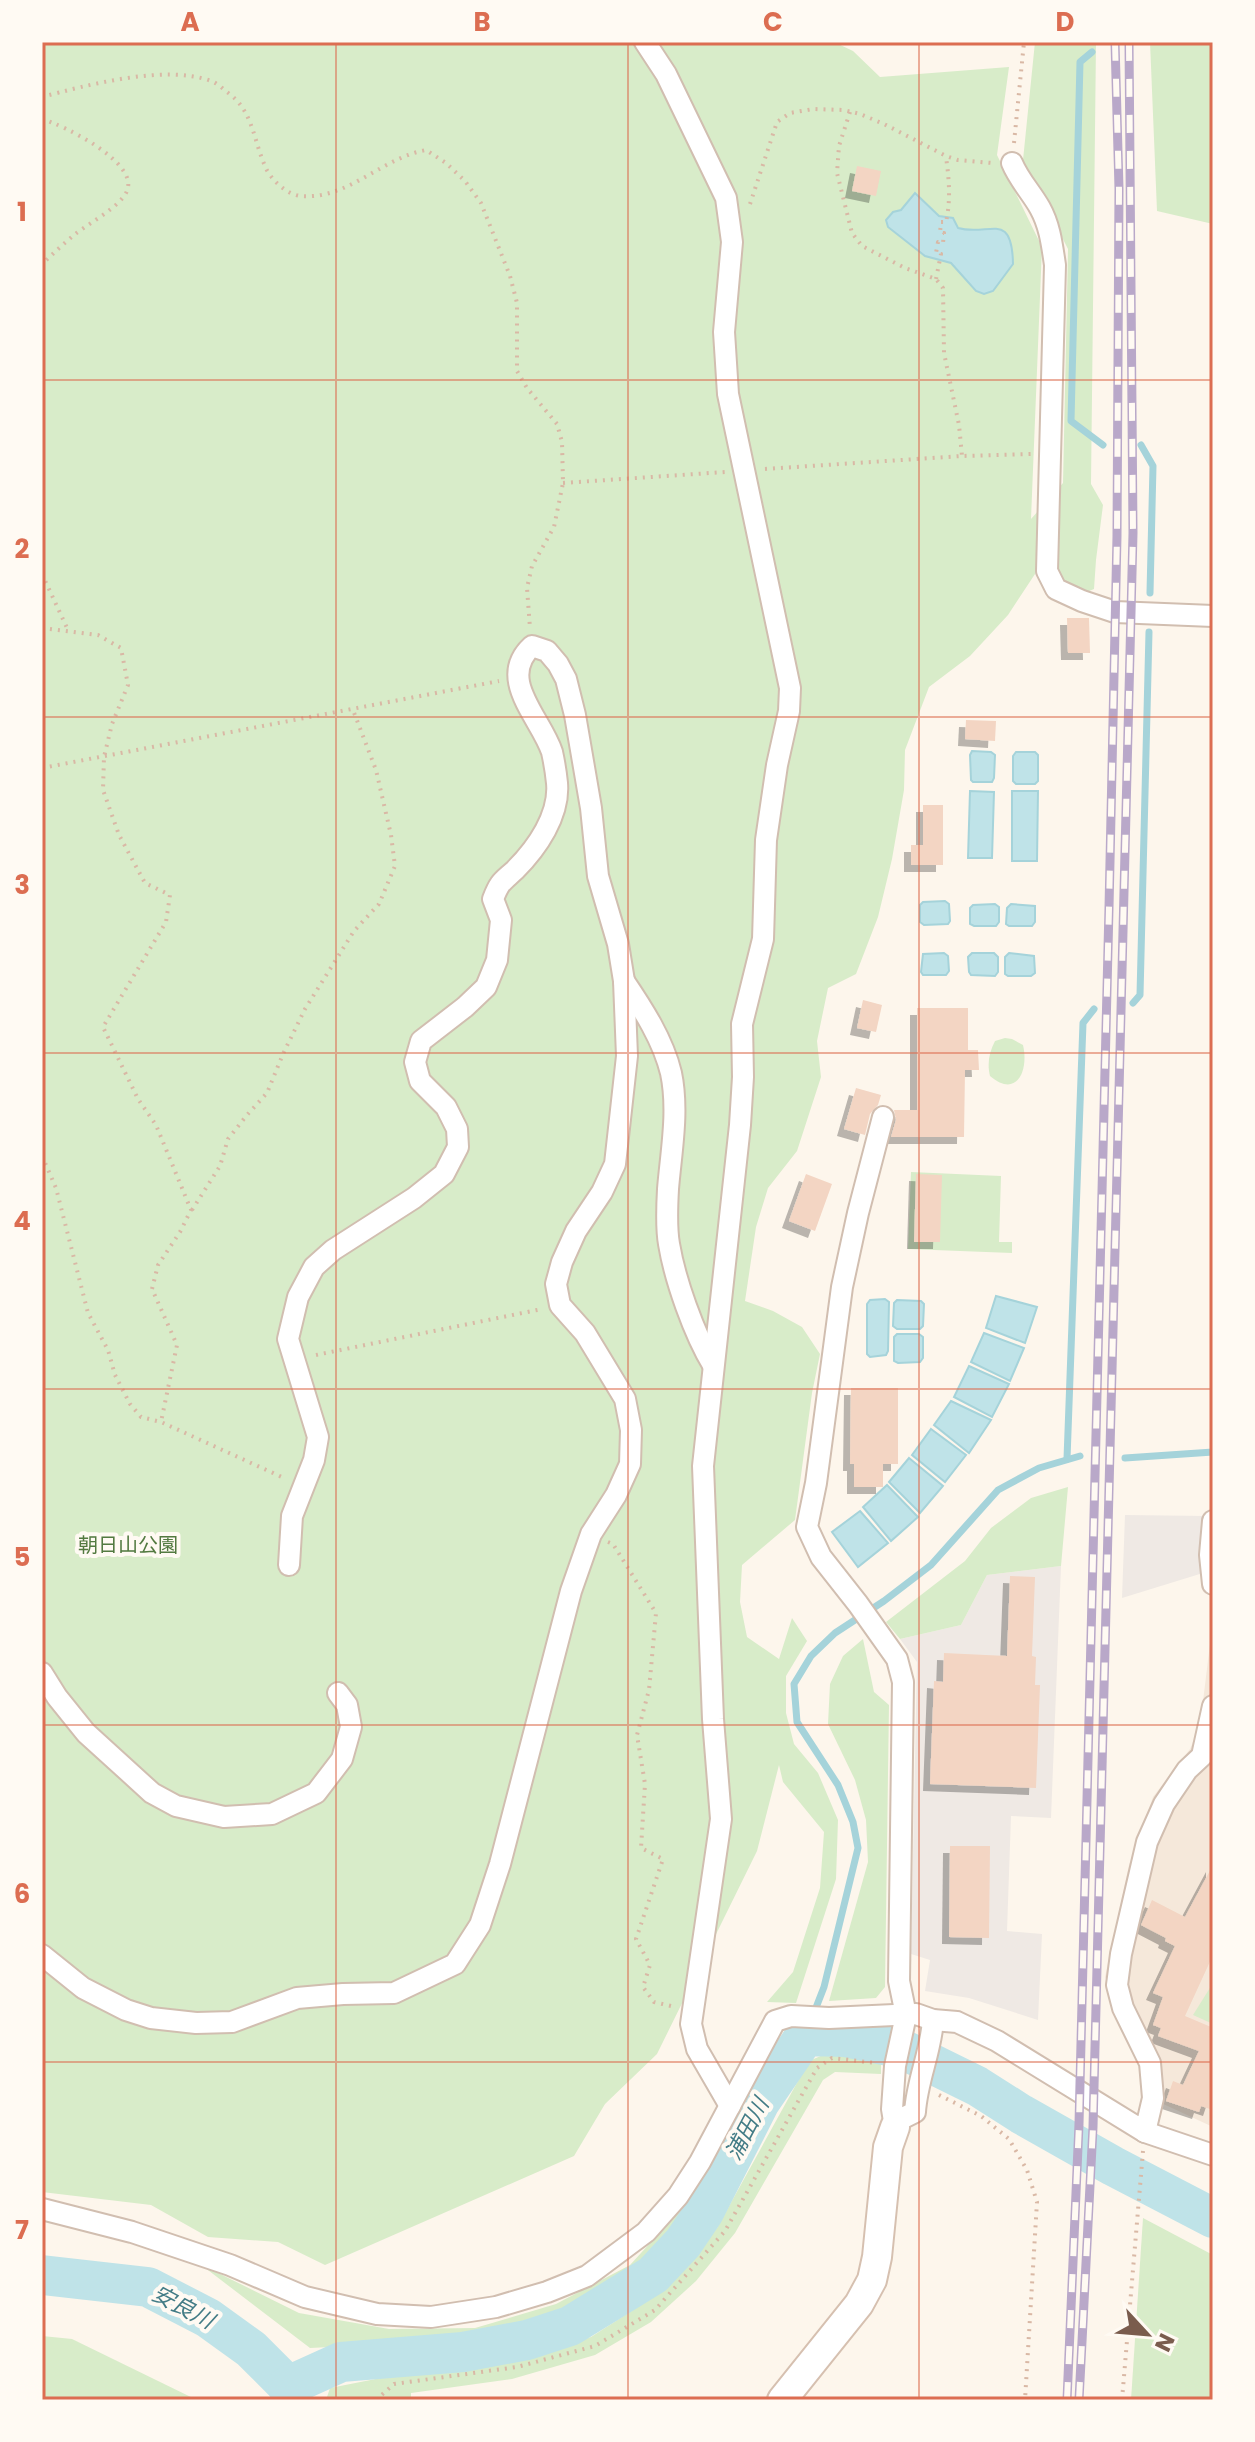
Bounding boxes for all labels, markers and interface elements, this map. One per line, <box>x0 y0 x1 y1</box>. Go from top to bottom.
text: A <box>180 4 200 40</box>
text: B <box>473 4 491 40</box>
text: C <box>763 4 783 40</box>
text: D <box>1056 4 1075 40</box>
text: 1 <box>17 194 27 230</box>
text: 2 <box>15 531 30 567</box>
text: 3 <box>14 867 30 903</box>
text: 4 <box>13 1203 31 1239</box>
park label: 朝日山公園 <box>78 1531 178 1559</box>
text: 5 <box>14 1539 30 1575</box>
text: 6 <box>14 1876 30 1912</box>
water label: 浦田川 <box>718 2091 777 2165</box>
text: 7 <box>15 2212 29 2248</box>
water label: 安良川 <box>147 2278 221 2337</box>
north arrow <box>1107 2294 1187 2374</box>
text: N <box>1147 2328 1182 2357</box>

